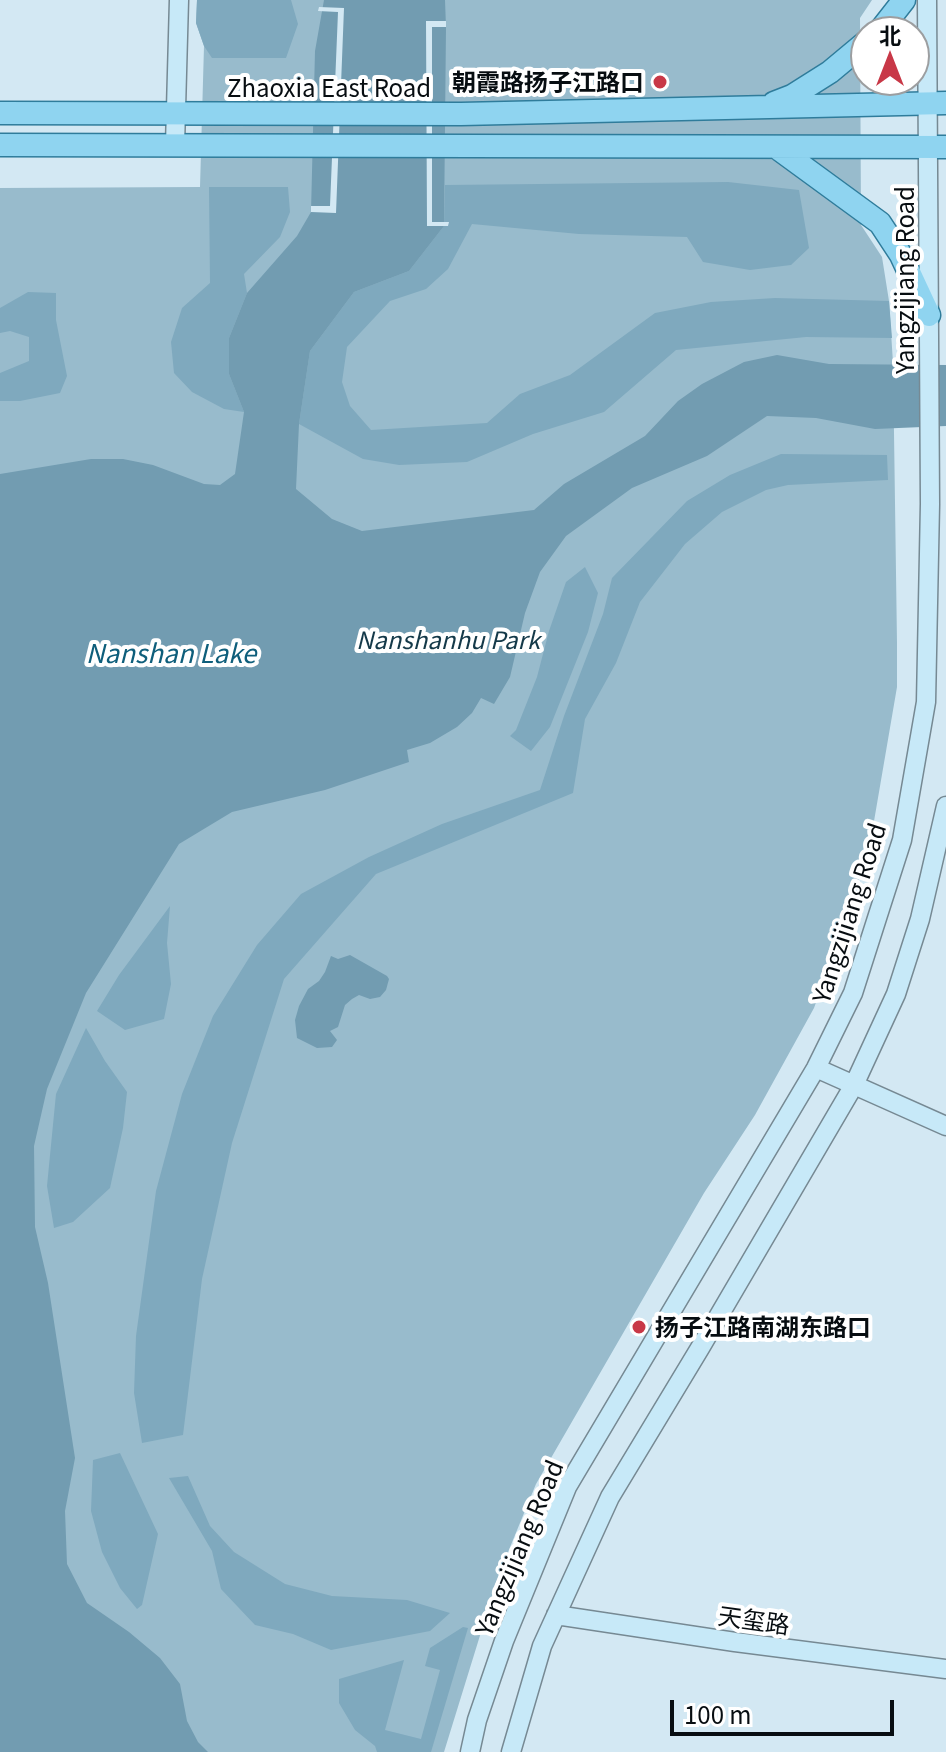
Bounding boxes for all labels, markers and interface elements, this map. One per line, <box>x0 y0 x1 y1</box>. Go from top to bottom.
north arrow <box>850 16 930 96</box>
text: 北 <box>879 18 901 50</box>
place label: 朝霞路扬子江路口 <box>452 68 644 96</box>
marker: 朝霞路扬子江路口 <box>651 73 669 91</box>
street label: Zhaoxia East Road <box>227 74 431 102</box>
street label: Yangzijiang Road <box>891 186 919 374</box>
park label: Nanshanhu Park <box>356 626 540 654</box>
water label: Nanshan Lake <box>86 637 256 669</box>
street label: Yangzijiang Road <box>806 819 892 1007</box>
place label: 扬子江路南湖东路口 <box>655 1313 871 1341</box>
marker: 扬子江路南湖东路口 <box>630 1318 648 1336</box>
street label: Yangzijiang Road <box>469 1456 569 1640</box>
street label: 天玺路 <box>716 1601 792 1639</box>
scale bar <box>674 1684 898 1734</box>
text: 100 m <box>684 1696 752 1731</box>

